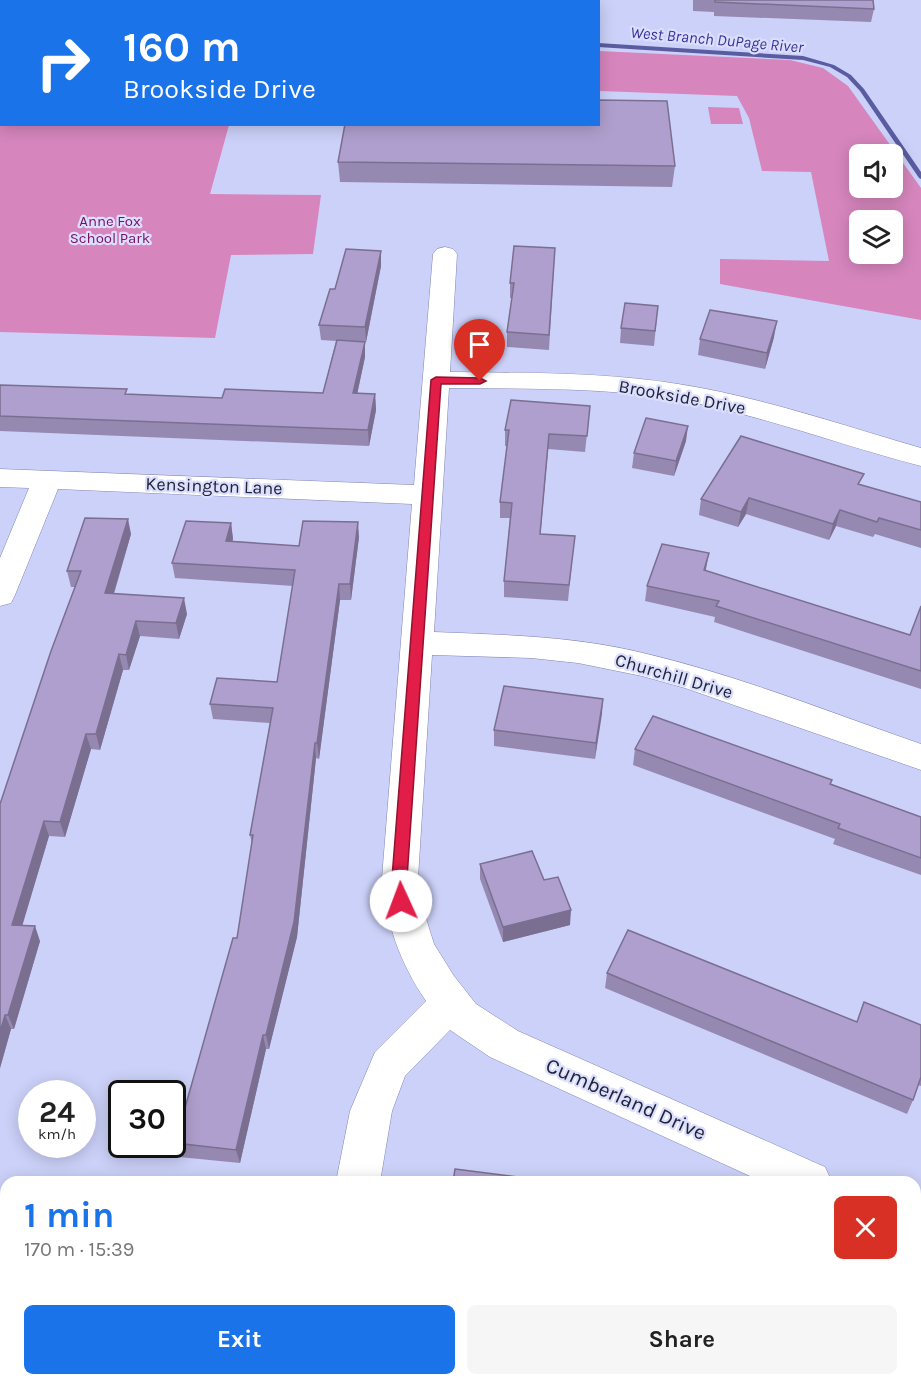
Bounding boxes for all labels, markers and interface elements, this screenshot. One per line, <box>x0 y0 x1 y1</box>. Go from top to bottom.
text: 160 m <box>123 22 241 72</box>
water label: West Branch DuPage River <box>630 22 805 57</box>
icon: right <box>24 24 102 102</box>
text: Brookside Drive <box>123 73 316 105</box>
map controls <box>849 144 903 264</box>
button: sound <box>849 144 903 198</box>
button: layers <box>849 210 903 264</box>
park label: Anne Fox School Park <box>70 212 150 247</box>
pin <box>454 319 505 381</box>
icon: arrive <box>463 328 496 361</box>
street label: Brookside Drive <box>617 375 747 419</box>
street label: Kensington Lane <box>145 473 283 499</box>
street label: Churchill Drive <box>613 649 735 703</box>
position arrow <box>369 869 433 933</box>
street label: Cumberland Drive <box>542 1053 710 1145</box>
speed limit sign: 30 <box>108 1080 186 1158</box>
text: 24 <box>39 1094 75 1130</box>
text: km/h <box>38 1125 76 1143</box>
text: 1 min <box>24 1194 114 1236</box>
button: close <box>834 1196 897 1259</box>
text: 170 m · 15:39 <box>24 1238 134 1261</box>
button: Exit <box>24 1305 455 1374</box>
button: Share <box>467 1305 897 1374</box>

